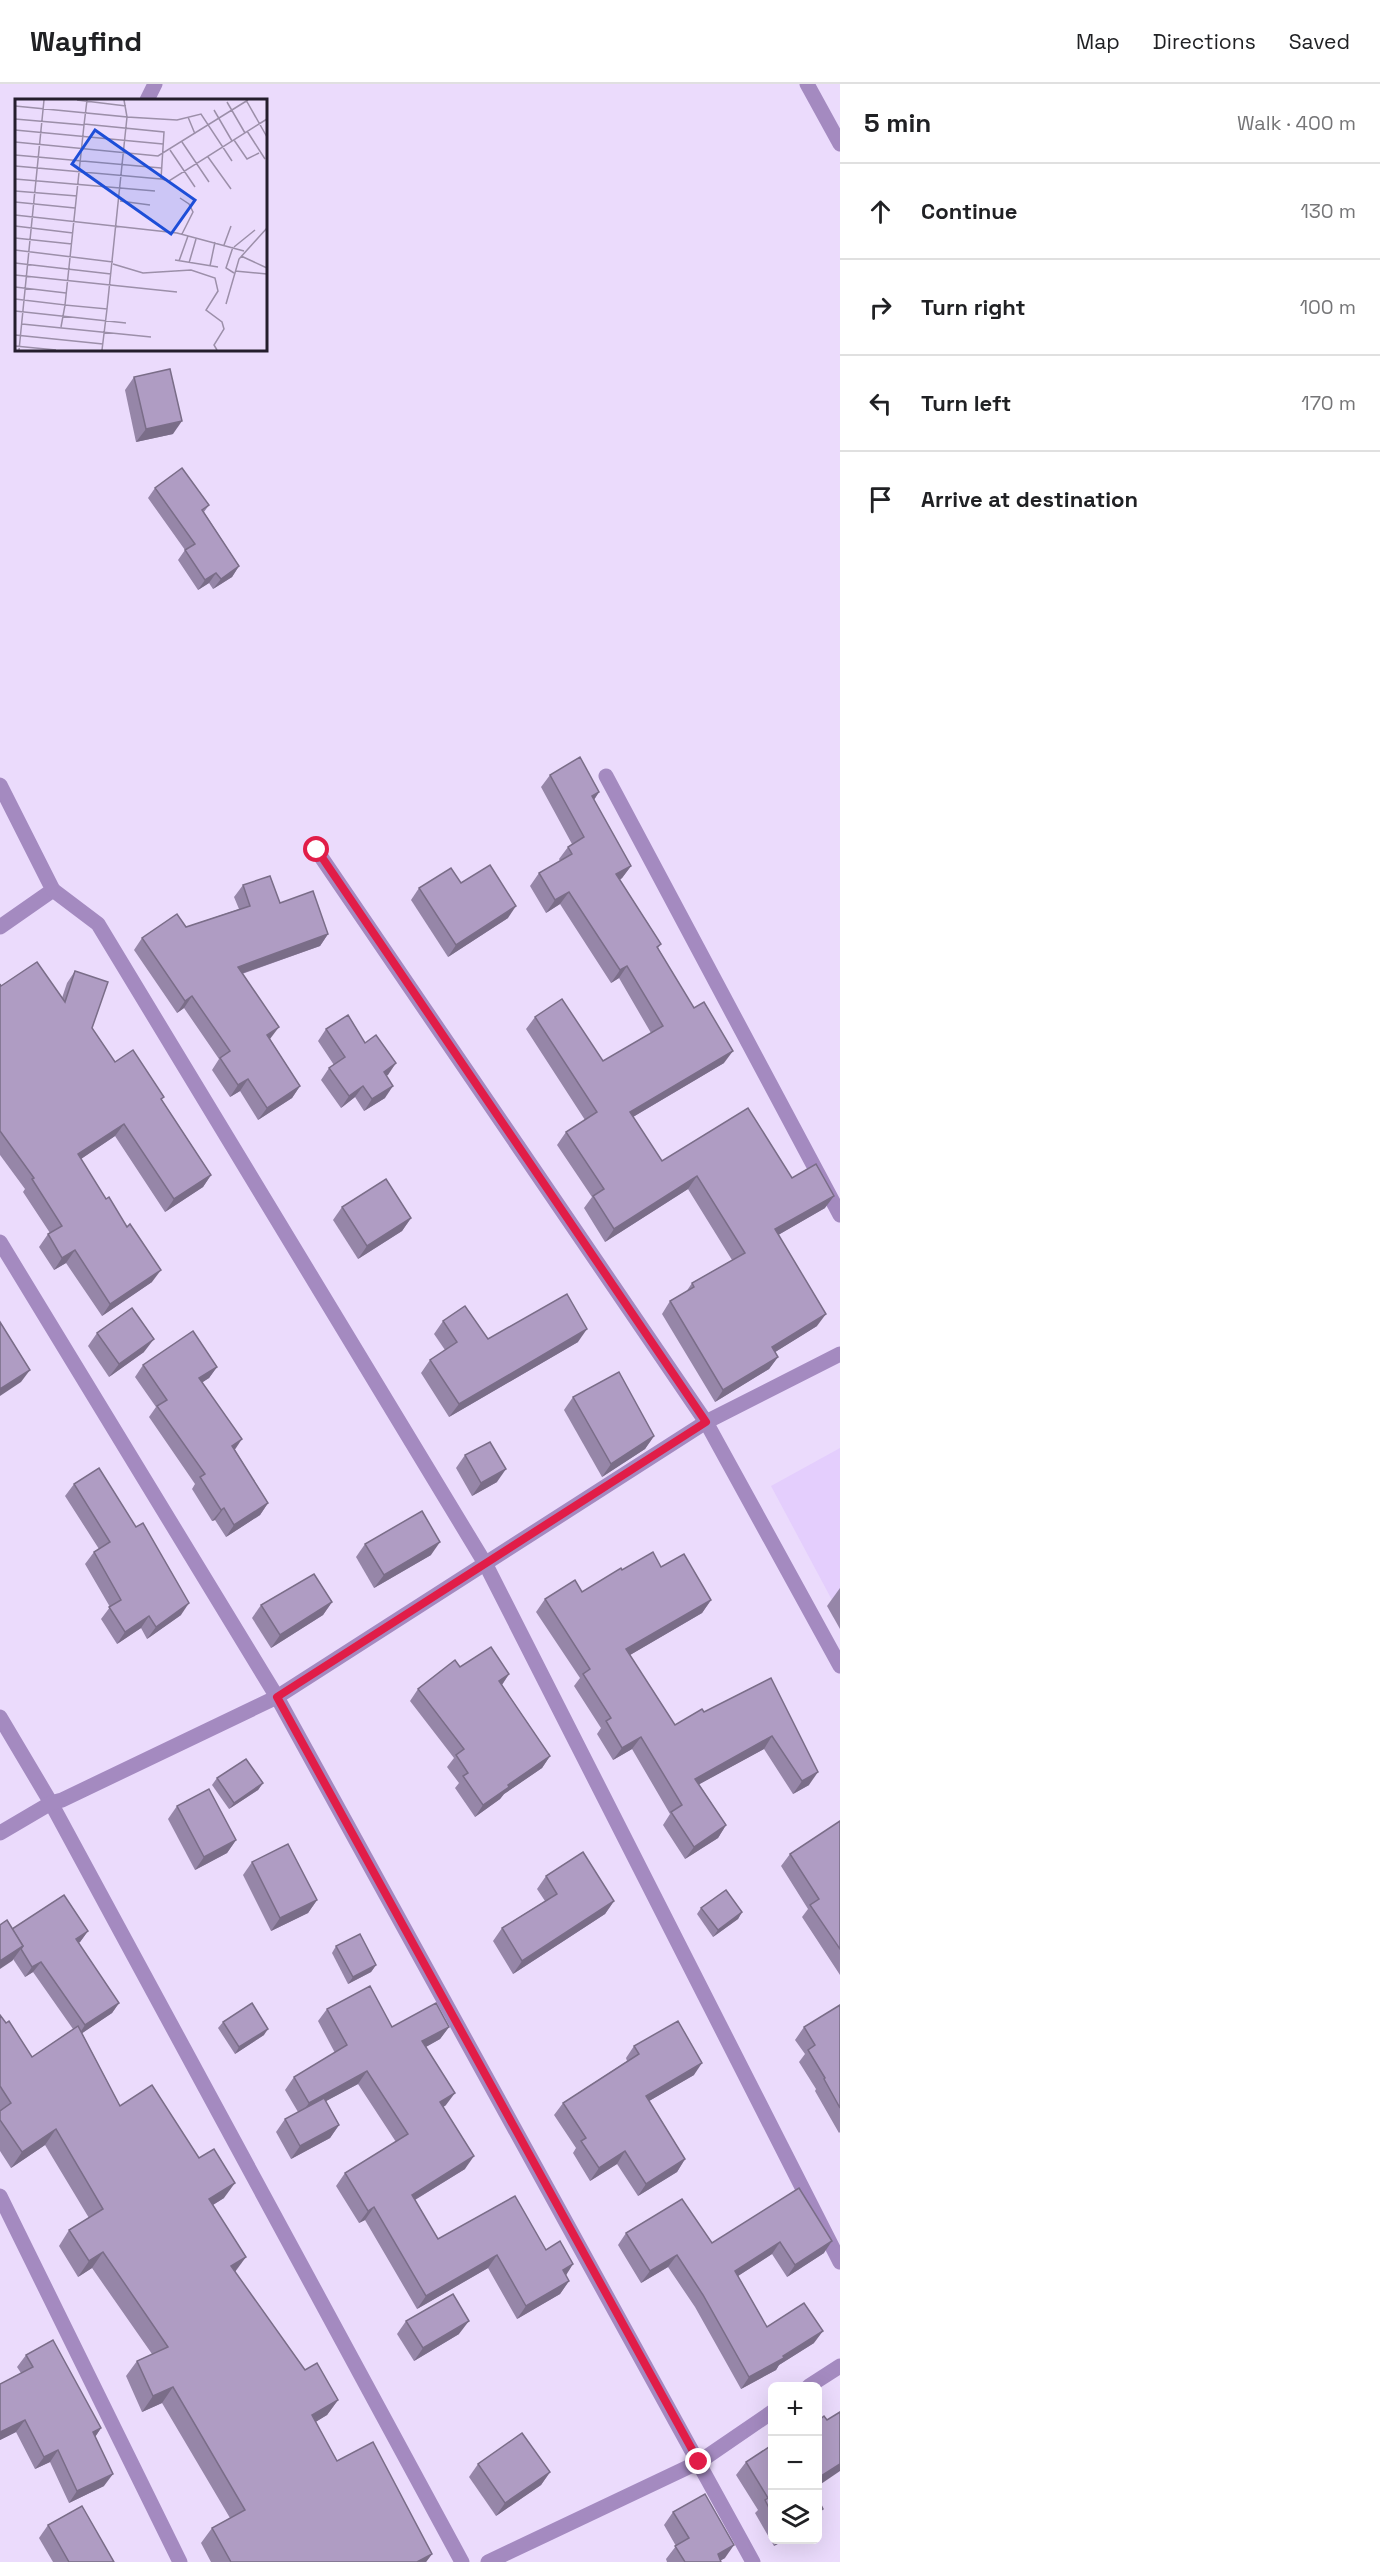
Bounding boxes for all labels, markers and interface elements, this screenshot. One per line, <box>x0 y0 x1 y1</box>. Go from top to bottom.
text: Wayfind <box>30 23 142 59</box>
text: Map <box>1076 28 1120 55</box>
text: Directions <box>1153 28 1256 55</box>
text: Saved <box>1289 28 1350 55</box>
inset map <box>15 99 267 351</box>
text: 5 min <box>864 106 931 140</box>
text: Walk · 400 m <box>1237 110 1356 136</box>
icon: ahead <box>864 195 897 228</box>
text: Continue <box>921 197 1017 225</box>
text: 130 m <box>1300 198 1356 224</box>
icon: right <box>864 291 897 324</box>
text: Turn right <box>921 293 1026 321</box>
text: 100 m <box>1300 294 1356 320</box>
icon: left <box>864 387 897 420</box>
text: Turn left <box>921 389 1011 417</box>
text: 170 m <box>1301 390 1356 416</box>
icon: arrive <box>864 483 897 516</box>
text: Arrive at destination <box>921 485 1138 513</box>
route start <box>303 836 329 862</box>
map controls <box>768 2382 822 2544</box>
button: + <box>768 2382 822 2436</box>
button: − <box>768 2436 822 2490</box>
route end <box>685 2448 711 2474</box>
button: layers <box>768 2490 822 2544</box>

